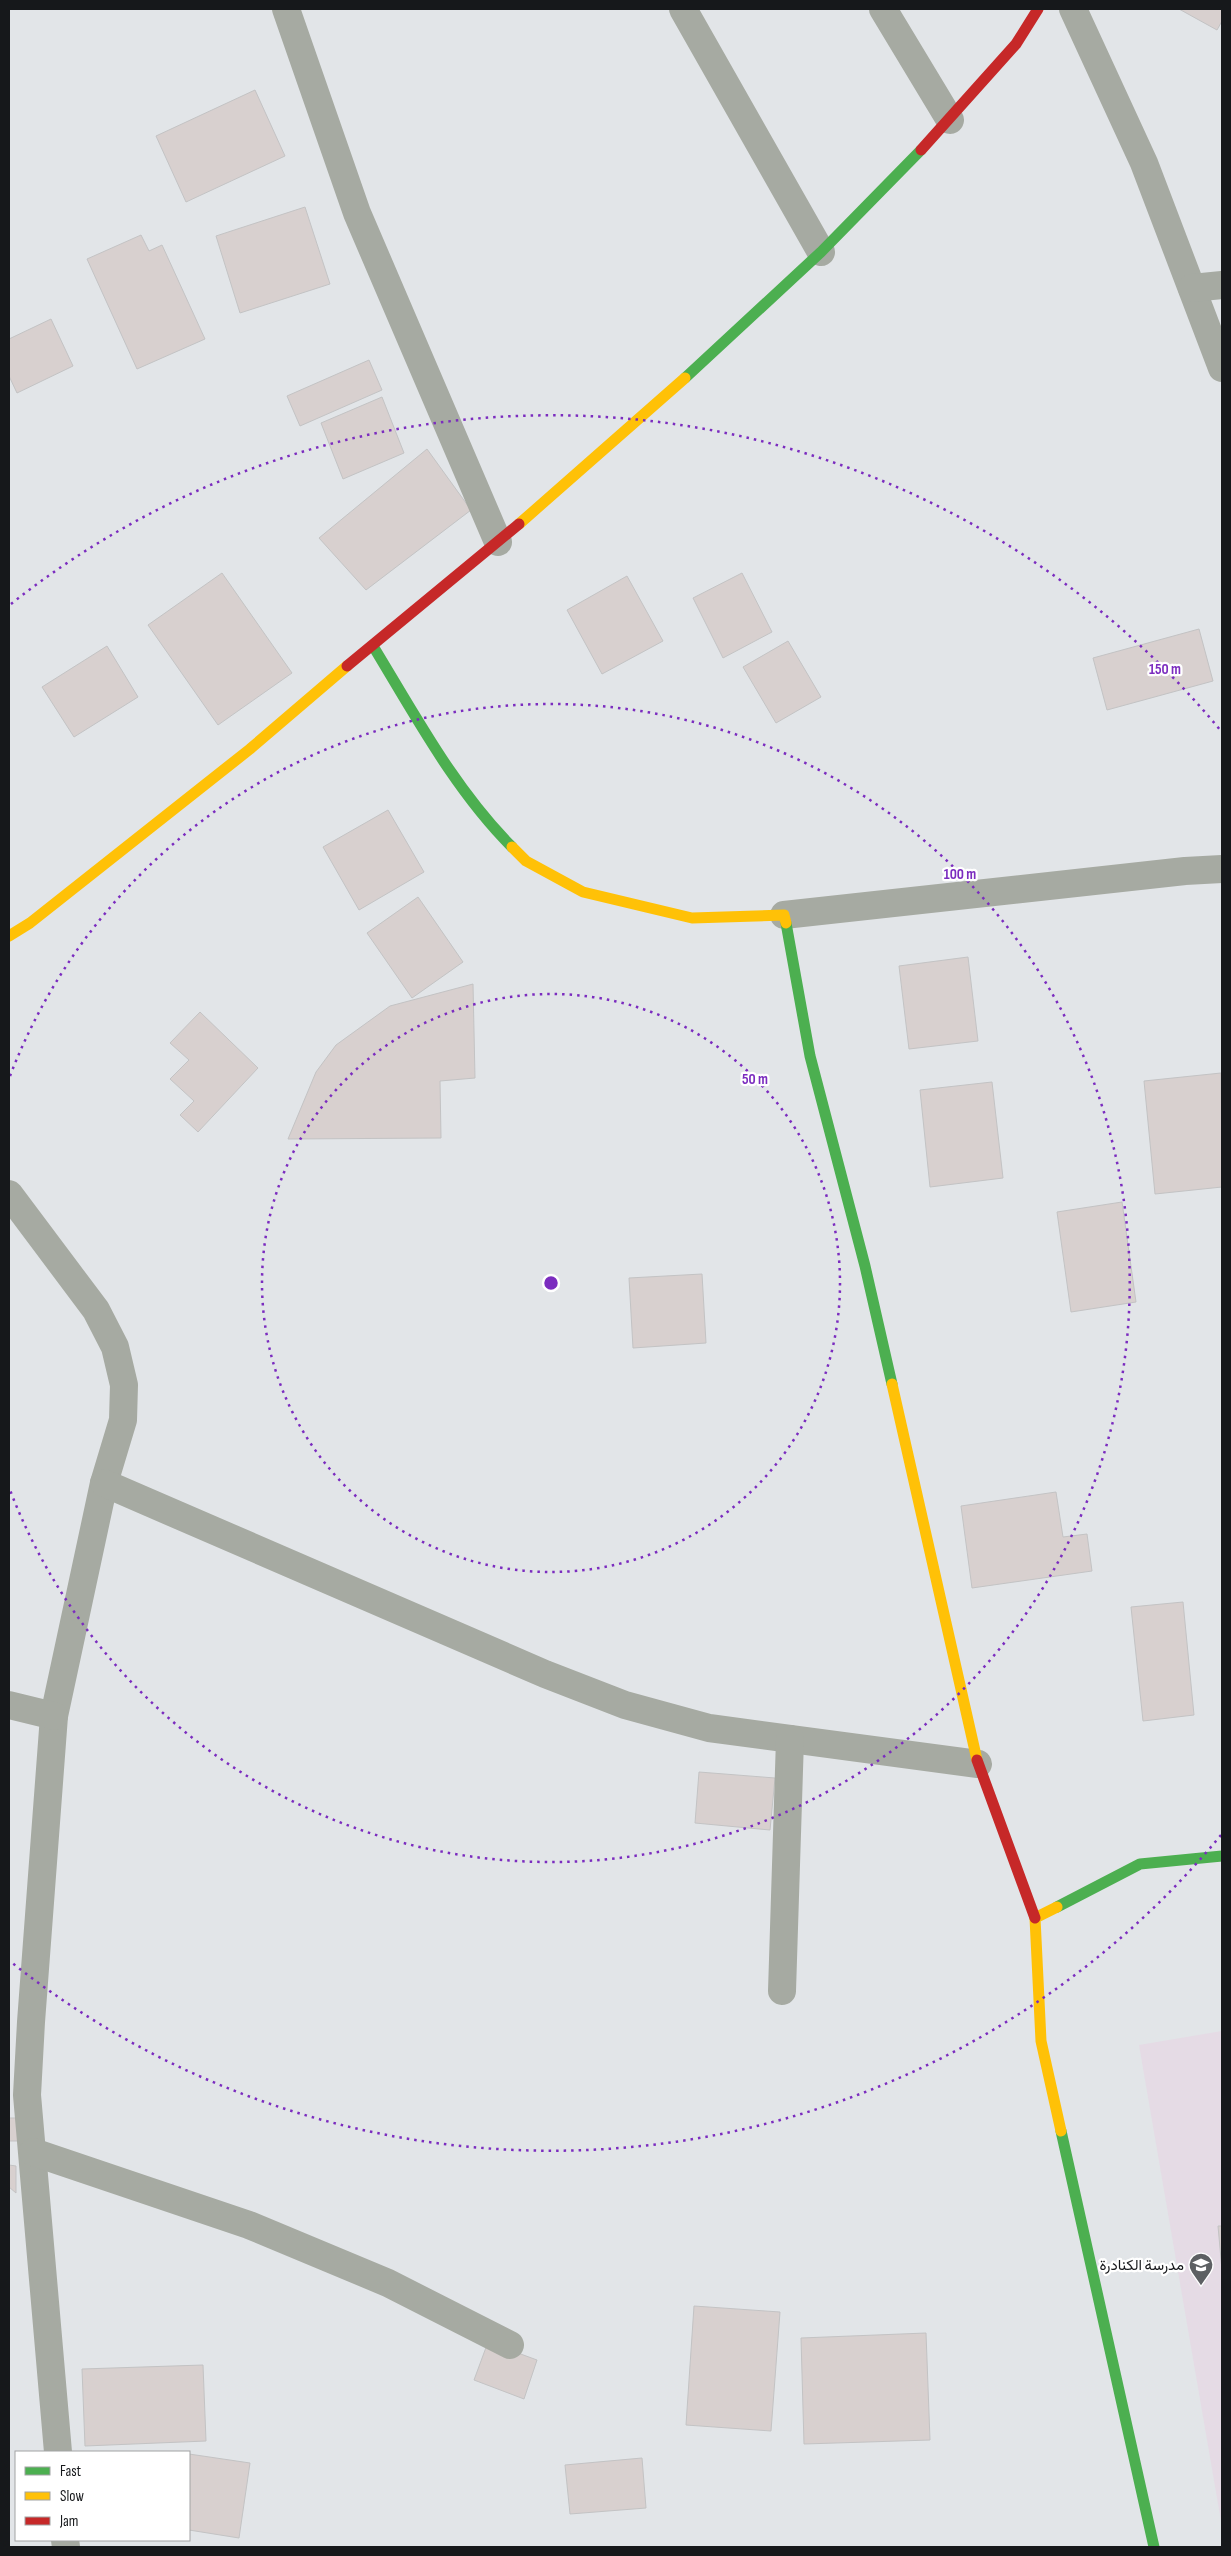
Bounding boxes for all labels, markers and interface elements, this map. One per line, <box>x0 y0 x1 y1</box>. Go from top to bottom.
text: 150 m <box>1149 660 1181 679</box>
text: 100 m <box>944 865 976 884</box>
text: 50 m <box>742 1070 768 1089</box>
centre of rings <box>542 1274 560 1292</box>
school or university icon: مدرسة الكنادرة <box>1188 2252 1214 2286</box>
place label: مدرسة الكنادرة <box>1100 2256 1184 2275</box>
legend <box>15 2451 190 2541</box>
text: Fast <box>60 2462 82 2481</box>
text: Slow <box>60 2487 84 2506</box>
text: Jam <box>59 2512 78 2531</box>

